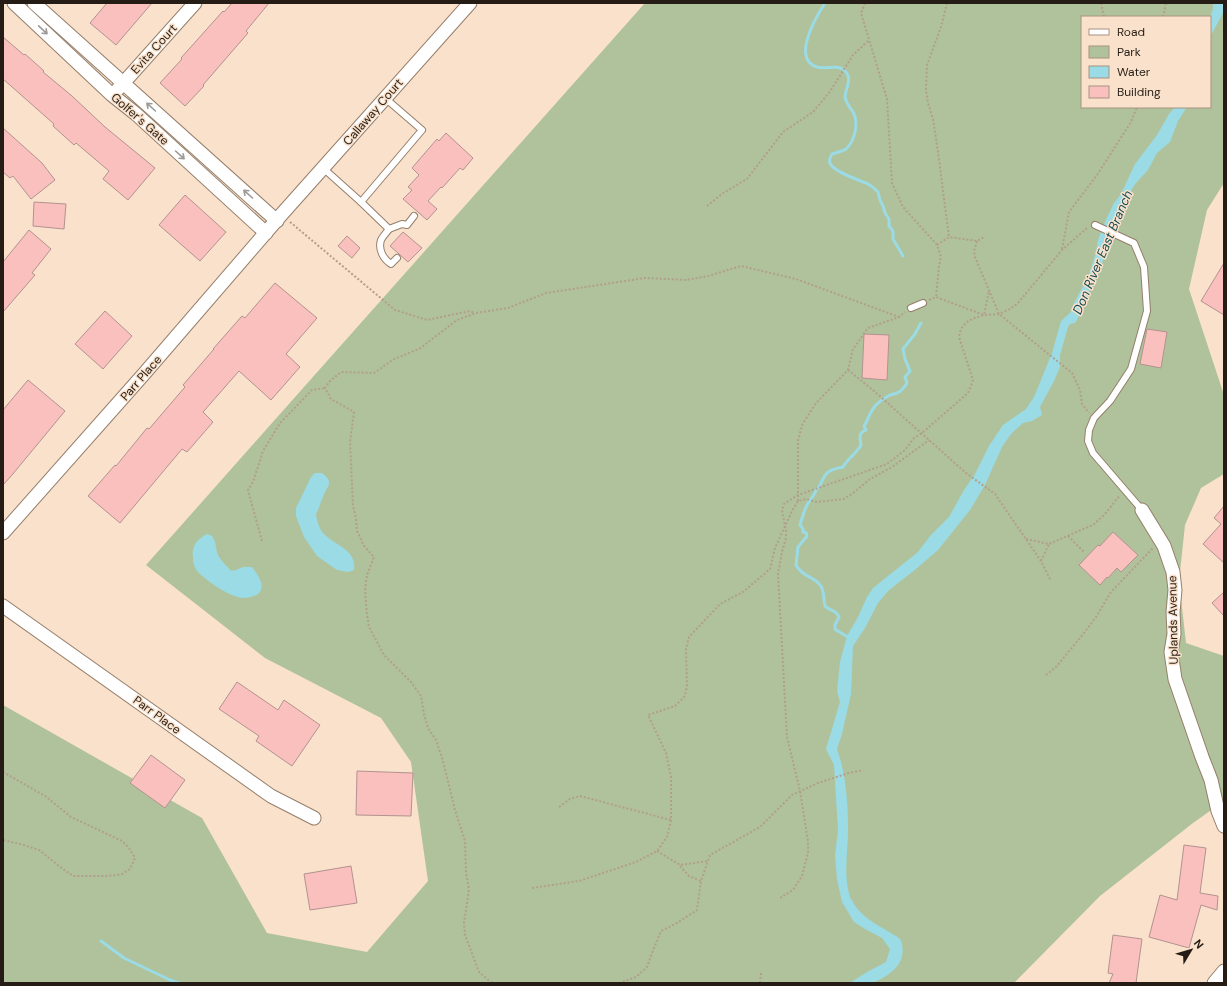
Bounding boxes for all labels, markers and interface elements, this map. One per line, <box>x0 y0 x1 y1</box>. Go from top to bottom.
legend <box>1081 16 1211 108</box>
street label: Evita Court <box>127 20 181 77</box>
text: Road <box>1117 24 1145 40</box>
one-way arrow <box>38 25 48 34</box>
text: Park <box>1117 44 1141 60</box>
text: Water <box>1117 64 1151 80</box>
street label: Callaway Court <box>339 75 407 149</box>
text: Building <box>1117 84 1161 100</box>
street label: Golfer's Gate <box>108 89 173 149</box>
one-way arrow <box>146 103 156 112</box>
one-way arrow <box>175 150 185 159</box>
water label: Don River East Branch <box>1069 188 1136 317</box>
one-way arrow <box>242 190 253 199</box>
street label: Parr Place <box>117 352 165 404</box>
street label: Uplands Avenue <box>1164 575 1182 665</box>
street label: Parr Place <box>130 692 184 738</box>
north arrow <box>1171 930 1211 970</box>
text: N <box>1191 936 1207 951</box>

